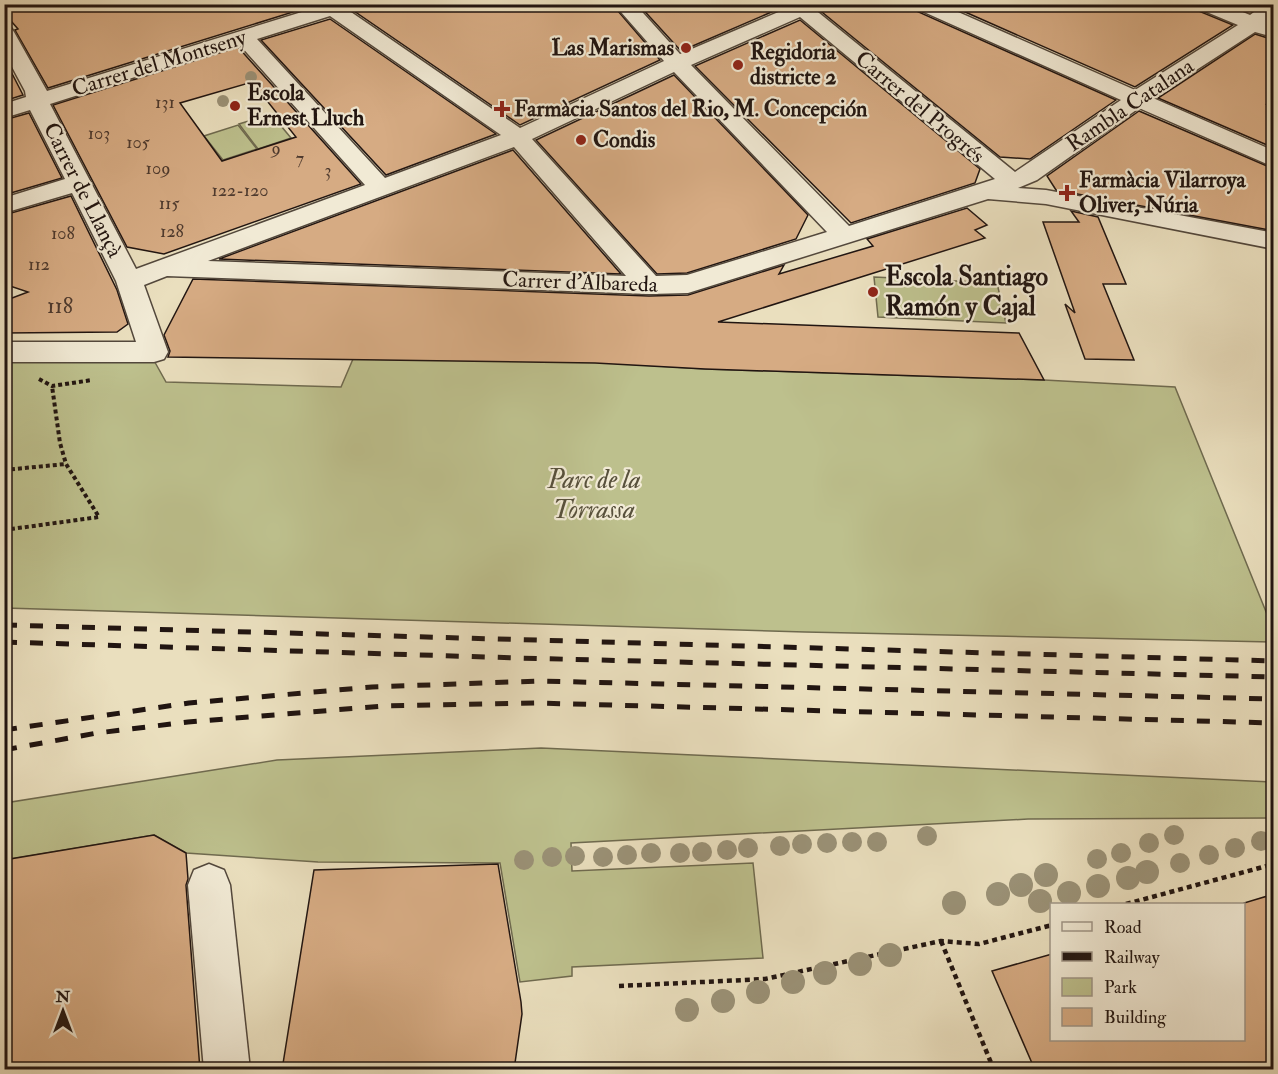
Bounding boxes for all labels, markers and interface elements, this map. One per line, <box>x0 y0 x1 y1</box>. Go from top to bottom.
street label: Carrer del Montseny <box>68 23 250 103</box>
place label: Las Marismas <box>551 34 674 62</box>
place label: Regidoria districte 2 <box>750 38 837 91</box>
marker: Las Marismas <box>679 41 693 55</box>
street label: Carrer del Progrés <box>849 45 991 169</box>
street label: Rambla Catalana <box>1061 51 1200 158</box>
marker: Regidoria districte 2 <box>731 58 745 72</box>
place label: Escola Ernest Lluch <box>247 79 365 132</box>
house number: 131 <box>155 91 175 114</box>
place label: Farmàcia Santos del Rio, M. Concepción <box>514 95 868 124</box>
marker: Escola Ernest Lluch <box>228 99 242 113</box>
marker: Farmàcia Santos del Rio, M. Concepción <box>495 102 509 116</box>
street label: Carrer de Llançà <box>37 118 129 263</box>
house number: 103 <box>88 122 110 145</box>
place label: Condis <box>593 126 656 154</box>
house number: 105 <box>126 131 150 154</box>
marker: Condis <box>574 133 588 147</box>
house number: 9 <box>269 137 281 160</box>
house number: 7 <box>296 147 304 170</box>
house number: 109 <box>146 157 170 180</box>
house number: 3 <box>325 159 331 182</box>
place label: Farmàcia Vilarroya Oliver, Núria <box>1079 166 1246 219</box>
house number: 122-120 <box>211 179 269 202</box>
marker: Farmàcia Vilarroya Oliver, Núria <box>1060 186 1074 200</box>
house number: 115 <box>159 192 179 215</box>
house number: 128 <box>160 220 184 243</box>
house number: 108 <box>51 222 75 245</box>
house number: 112 <box>28 253 50 276</box>
place label: Escola Santiago Ramón y Cajal <box>885 261 1048 324</box>
street label: Carrer d'Albareda <box>502 265 659 299</box>
marker: Escola Santiago Ramón y Cajal <box>866 285 880 299</box>
house number: 118 <box>47 292 73 320</box>
park label: Parc de la Torrassa <box>546 464 641 526</box>
legend <box>1050 903 1245 1041</box>
text: Road <box>1104 916 1142 939</box>
text: Railway <box>1104 946 1161 969</box>
text: Park <box>1104 976 1137 999</box>
north arrow <box>33 981 93 1041</box>
text: N <box>55 987 71 1007</box>
text: Building <box>1104 1006 1167 1029</box>

